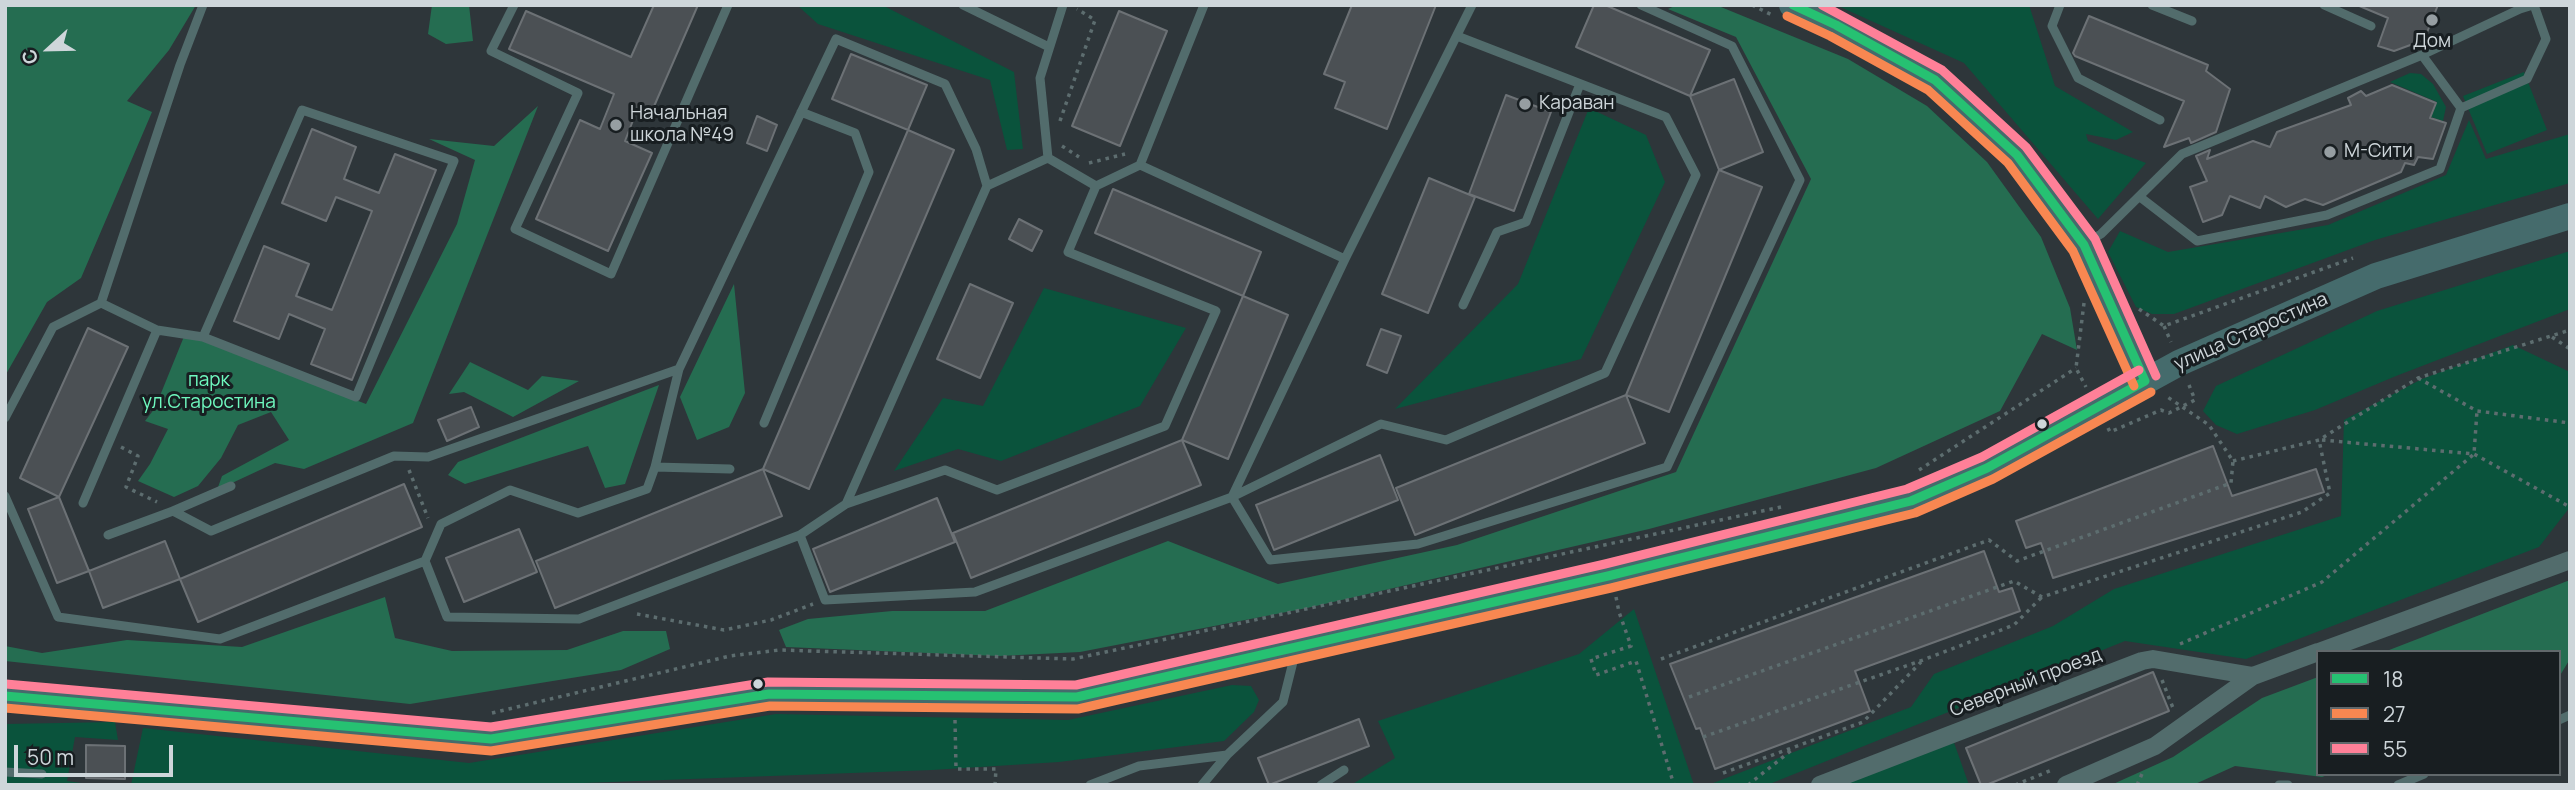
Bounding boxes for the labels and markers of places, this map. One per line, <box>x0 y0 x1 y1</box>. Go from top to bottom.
marker: Дом <box>2424 12 2440 28</box>
place label: Дом <box>2413 31 2451 53</box>
place label: Караван <box>1539 93 1615 115</box>
marker: Караван <box>1517 96 1533 112</box>
place label: Начальная школа №49 <box>630 103 734 147</box>
marker: Начальная школа №49 <box>608 117 624 133</box>
place label: М-Сити <box>2344 141 2413 163</box>
marker: М-Сити <box>2322 144 2338 160</box>
unlabelled marker <box>2035 417 2049 431</box>
unlabelled marker <box>751 677 765 691</box>

